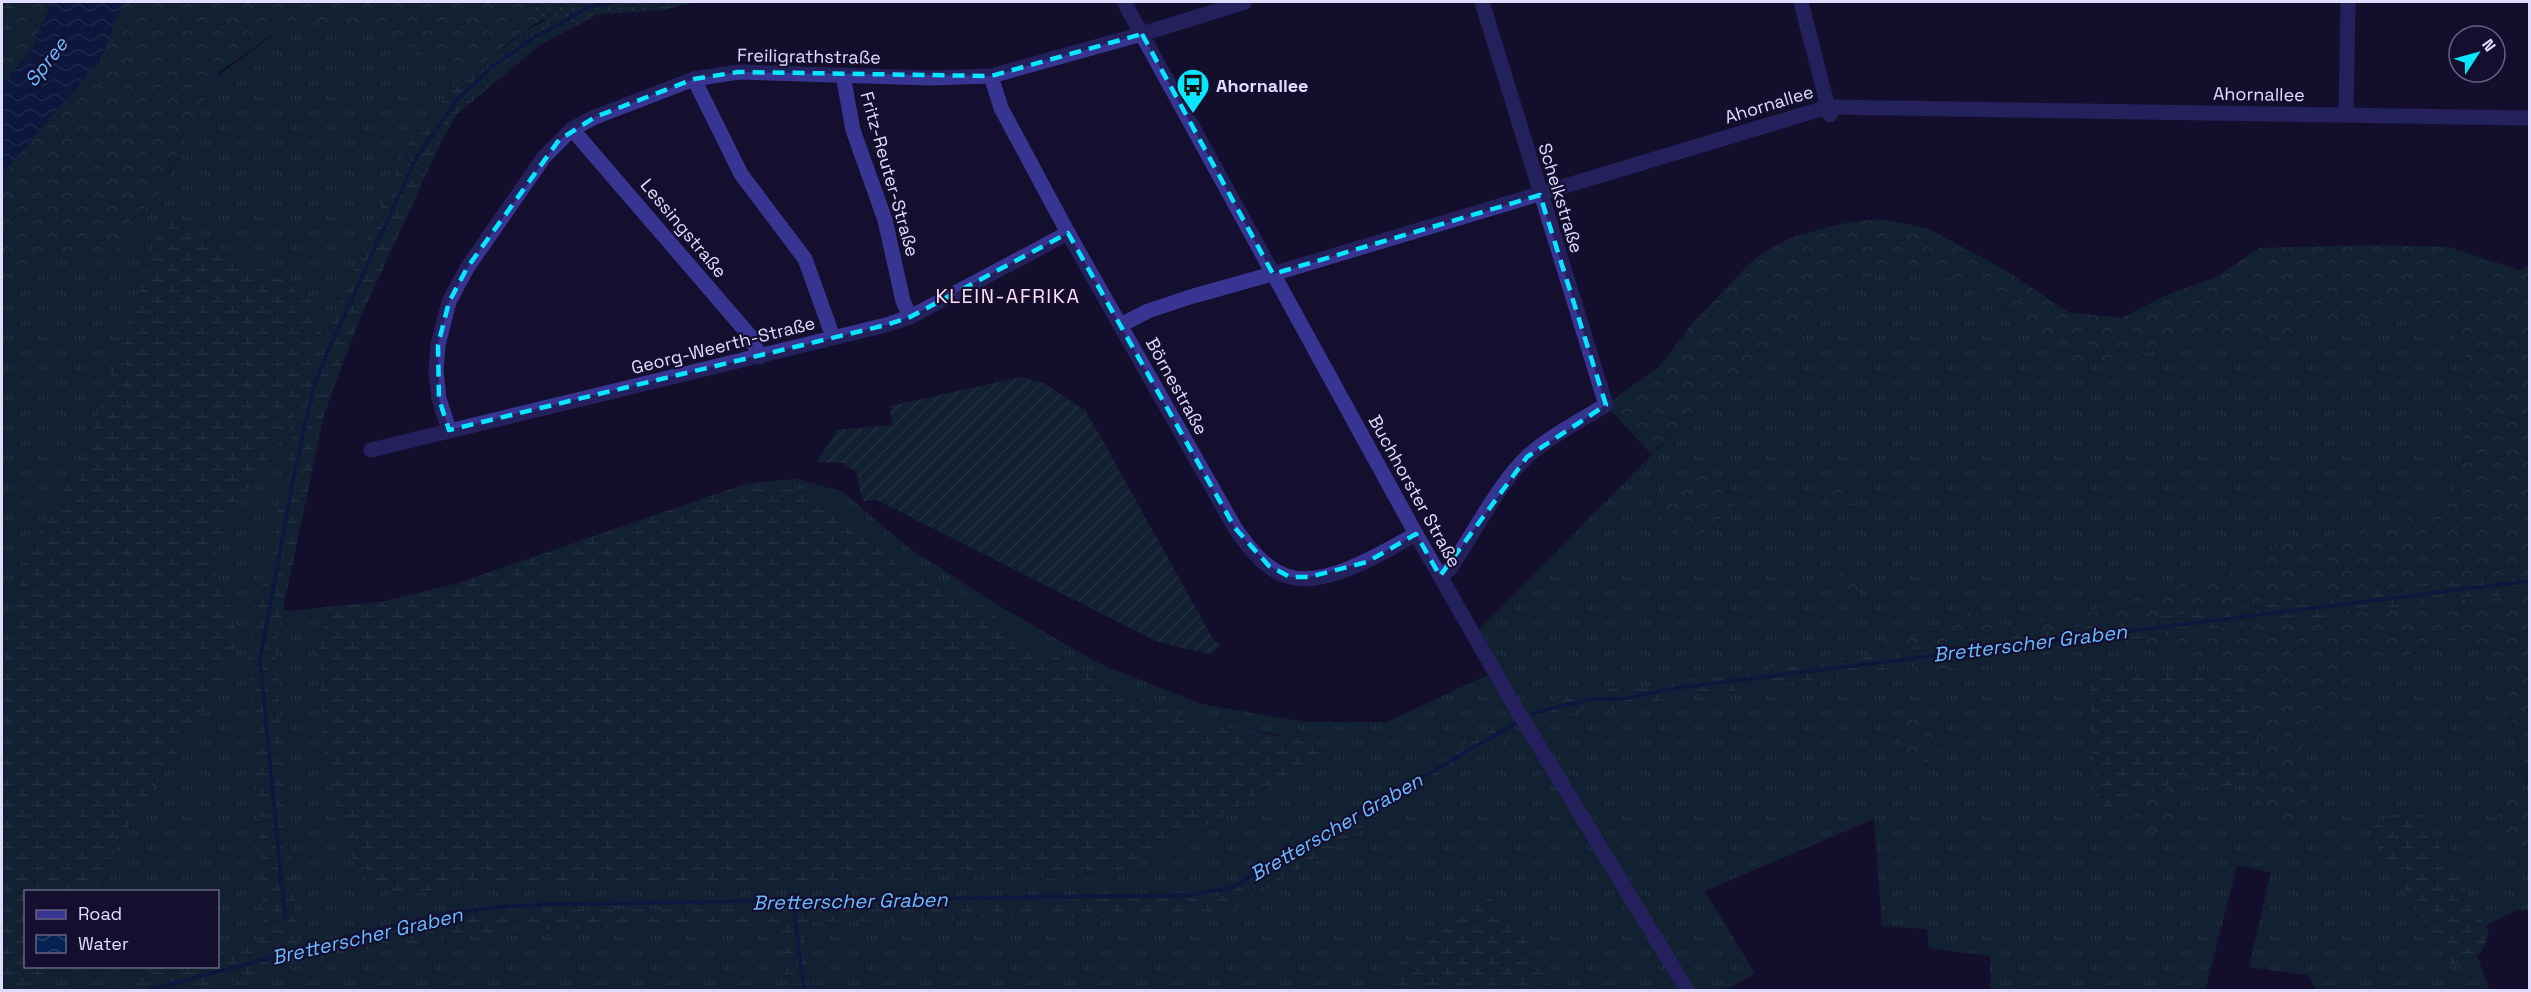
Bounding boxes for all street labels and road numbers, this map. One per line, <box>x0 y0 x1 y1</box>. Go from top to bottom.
street label: Freiligrathstraße <box>737 43 881 69</box>
street label: Ahornallee <box>1722 80 1816 128</box>
street label: Ahornallee <box>2213 82 2305 106</box>
street label: Fritz-Reuter-Straße <box>855 89 925 259</box>
street label: Schelkstraße <box>1533 140 1589 256</box>
street label: Lessingstraße <box>636 174 732 282</box>
street label: Georg-Weerth-Straße <box>629 311 817 379</box>
street label: Börnestraße <box>1141 333 1213 439</box>
street label: Buchhorster Straße <box>1364 411 1466 571</box>

